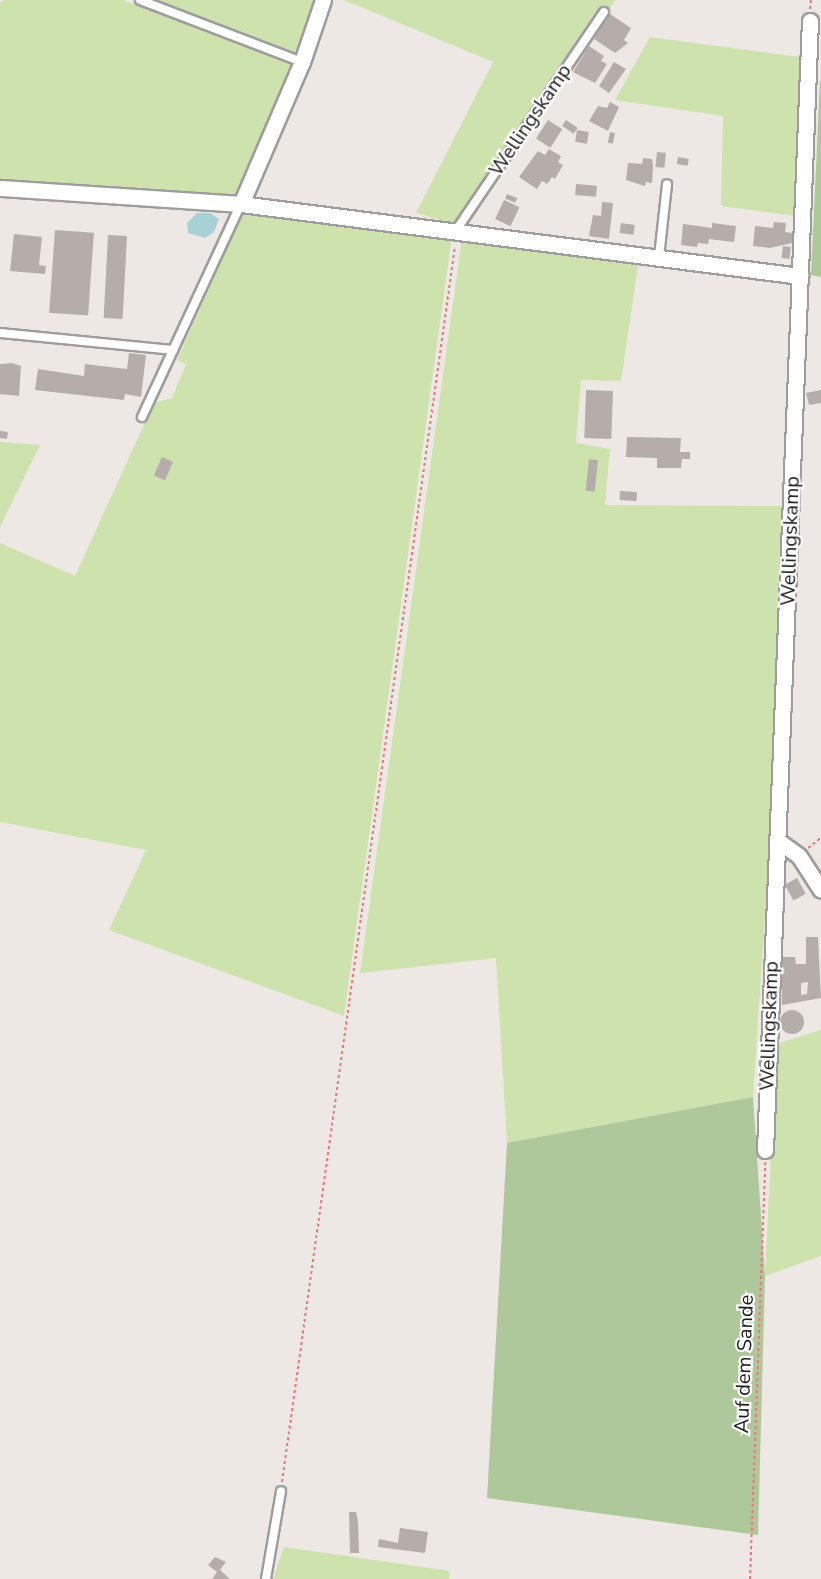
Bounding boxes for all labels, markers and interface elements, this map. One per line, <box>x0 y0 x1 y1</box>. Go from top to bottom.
street label: Wellingskamp <box>484 59 576 181</box>
street label: Wellingskamp <box>776 476 804 606</box>
street label: Wellingskamp <box>755 961 783 1091</box>
street label: Auf dem Sande <box>730 1294 758 1434</box>

